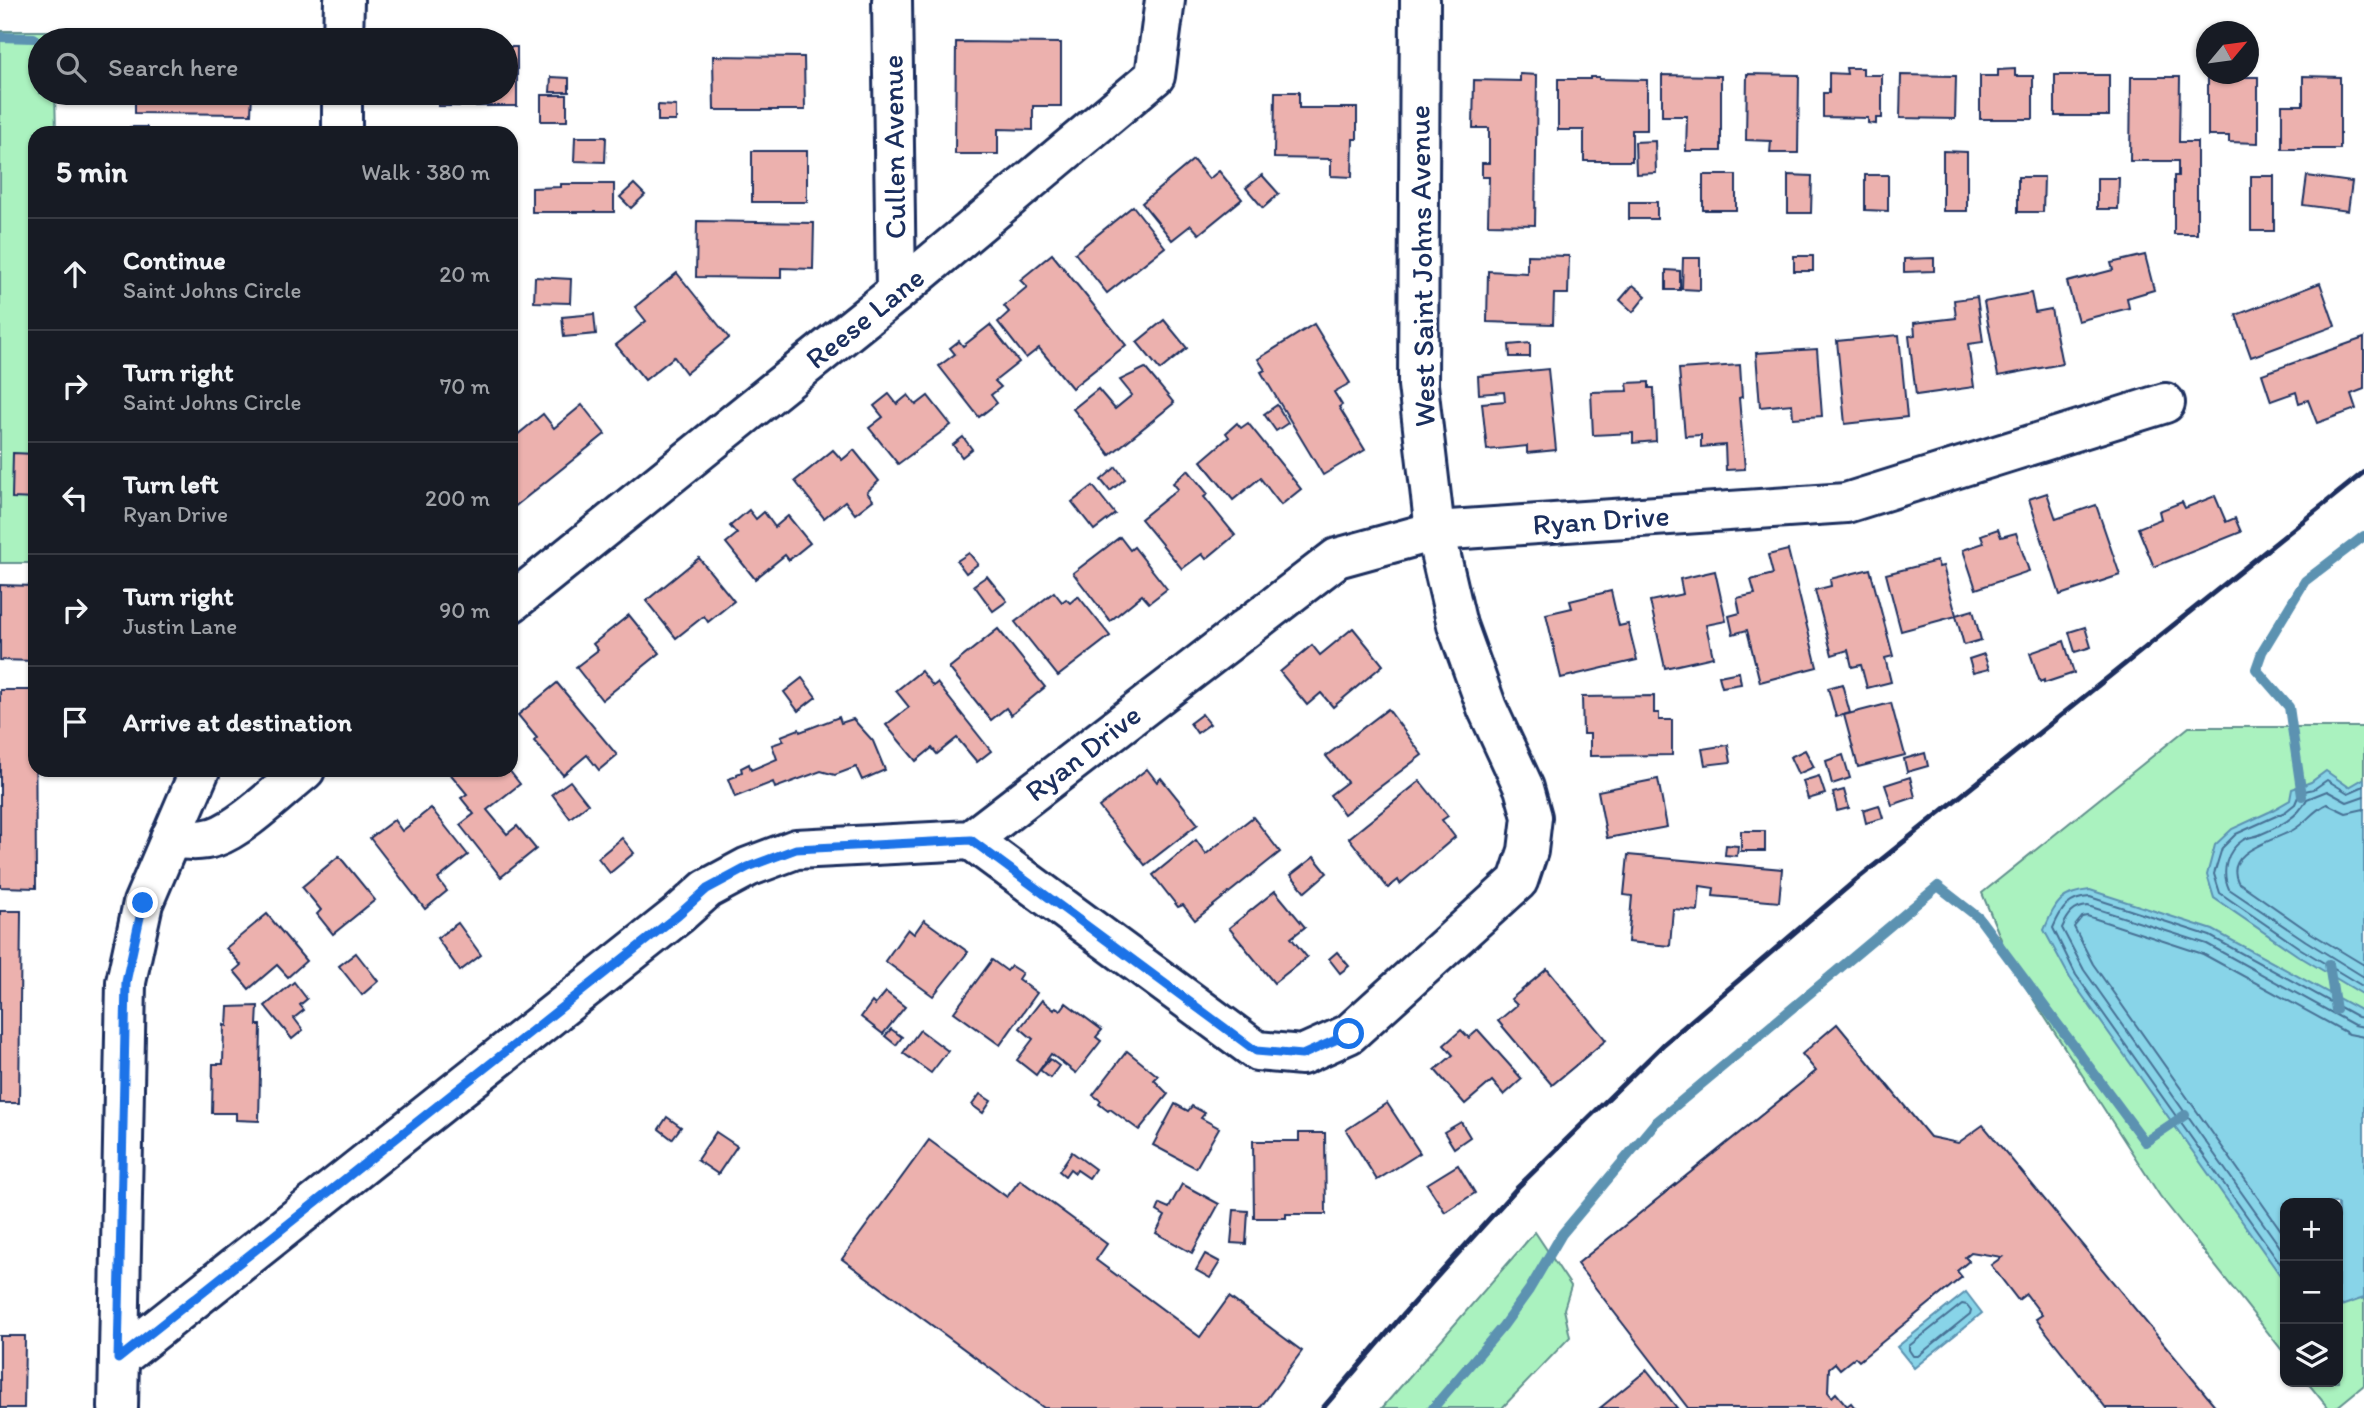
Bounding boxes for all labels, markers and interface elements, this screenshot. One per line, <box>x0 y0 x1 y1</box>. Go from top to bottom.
north arrow <box>2196 21 2259 84</box>
search box <box>28 28 518 105</box>
icon: search <box>52 48 90 86</box>
text: Search here <box>108 51 238 83</box>
street label: Cullen Avenue <box>873 54 914 240</box>
street label: West Saint Johns Avenue <box>1400 105 1443 427</box>
text: 5 min <box>56 153 127 190</box>
text: Walk · 380 m <box>361 158 490 186</box>
text: Continue <box>123 244 226 276</box>
icon: ahead <box>56 255 94 293</box>
street label: Reese Lane <box>798 259 932 377</box>
text: 20 m <box>439 260 490 288</box>
text: Saint Johns Circle <box>123 276 302 304</box>
text: Turn right <box>123 356 234 388</box>
icon: right <box>56 367 94 405</box>
text: 70 m <box>440 372 490 400</box>
text: Saint Johns Circle <box>123 388 302 416</box>
text: Turn left <box>123 468 219 500</box>
icon: left <box>56 479 94 517</box>
text: 200 m <box>425 484 490 512</box>
street label: Ryan Drive <box>1531 496 1671 543</box>
text: Ryan Drive <box>123 500 228 528</box>
text: Turn right <box>123 580 234 612</box>
icon: right <box>56 591 94 629</box>
text: 90 m <box>439 596 490 624</box>
text: Justin Lane <box>123 612 237 640</box>
street label: Ryan Drive <box>1017 696 1148 809</box>
icon: arrive <box>56 703 94 741</box>
text: Arrive at destination <box>123 706 352 738</box>
route end <box>127 887 158 918</box>
route start <box>1333 1018 1364 1049</box>
map controls <box>2280 1198 2343 1387</box>
button: + <box>2280 1198 2343 1261</box>
button: − <box>2280 1261 2343 1324</box>
button: layers <box>2280 1324 2343 1387</box>

